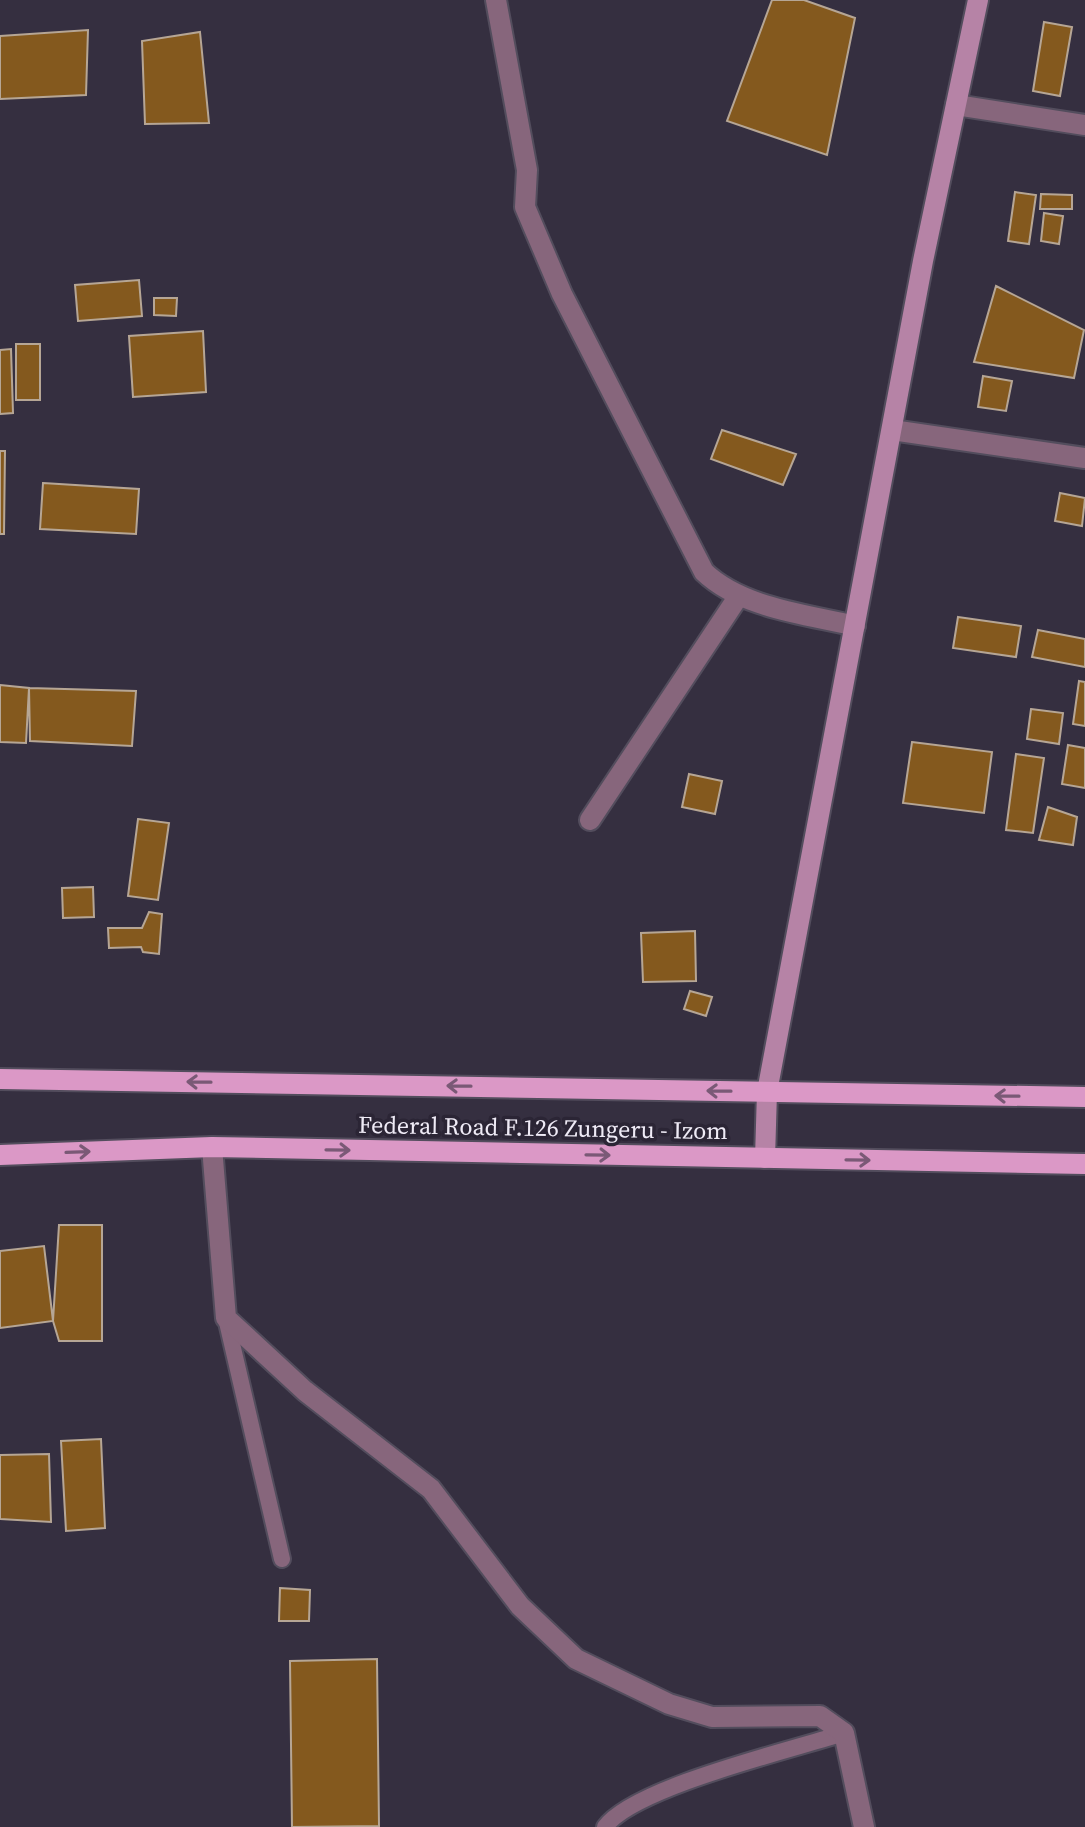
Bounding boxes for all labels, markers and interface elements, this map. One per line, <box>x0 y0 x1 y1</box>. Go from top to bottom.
one-way arrow <box>186 1074 213 1090</box>
one-way arrow <box>446 1079 473 1094</box>
one-way arrow <box>706 1083 733 1099</box>
one-way arrow <box>994 1088 1021 1104</box>
street label: Federal Road F.126 Zungeru - Izom <box>358 1108 728 1147</box>
one-way arrow <box>324 1142 351 1157</box>
one-way arrow <box>64 1145 91 1160</box>
one-way arrow <box>584 1147 611 1162</box>
one-way arrow <box>844 1152 871 1167</box>

